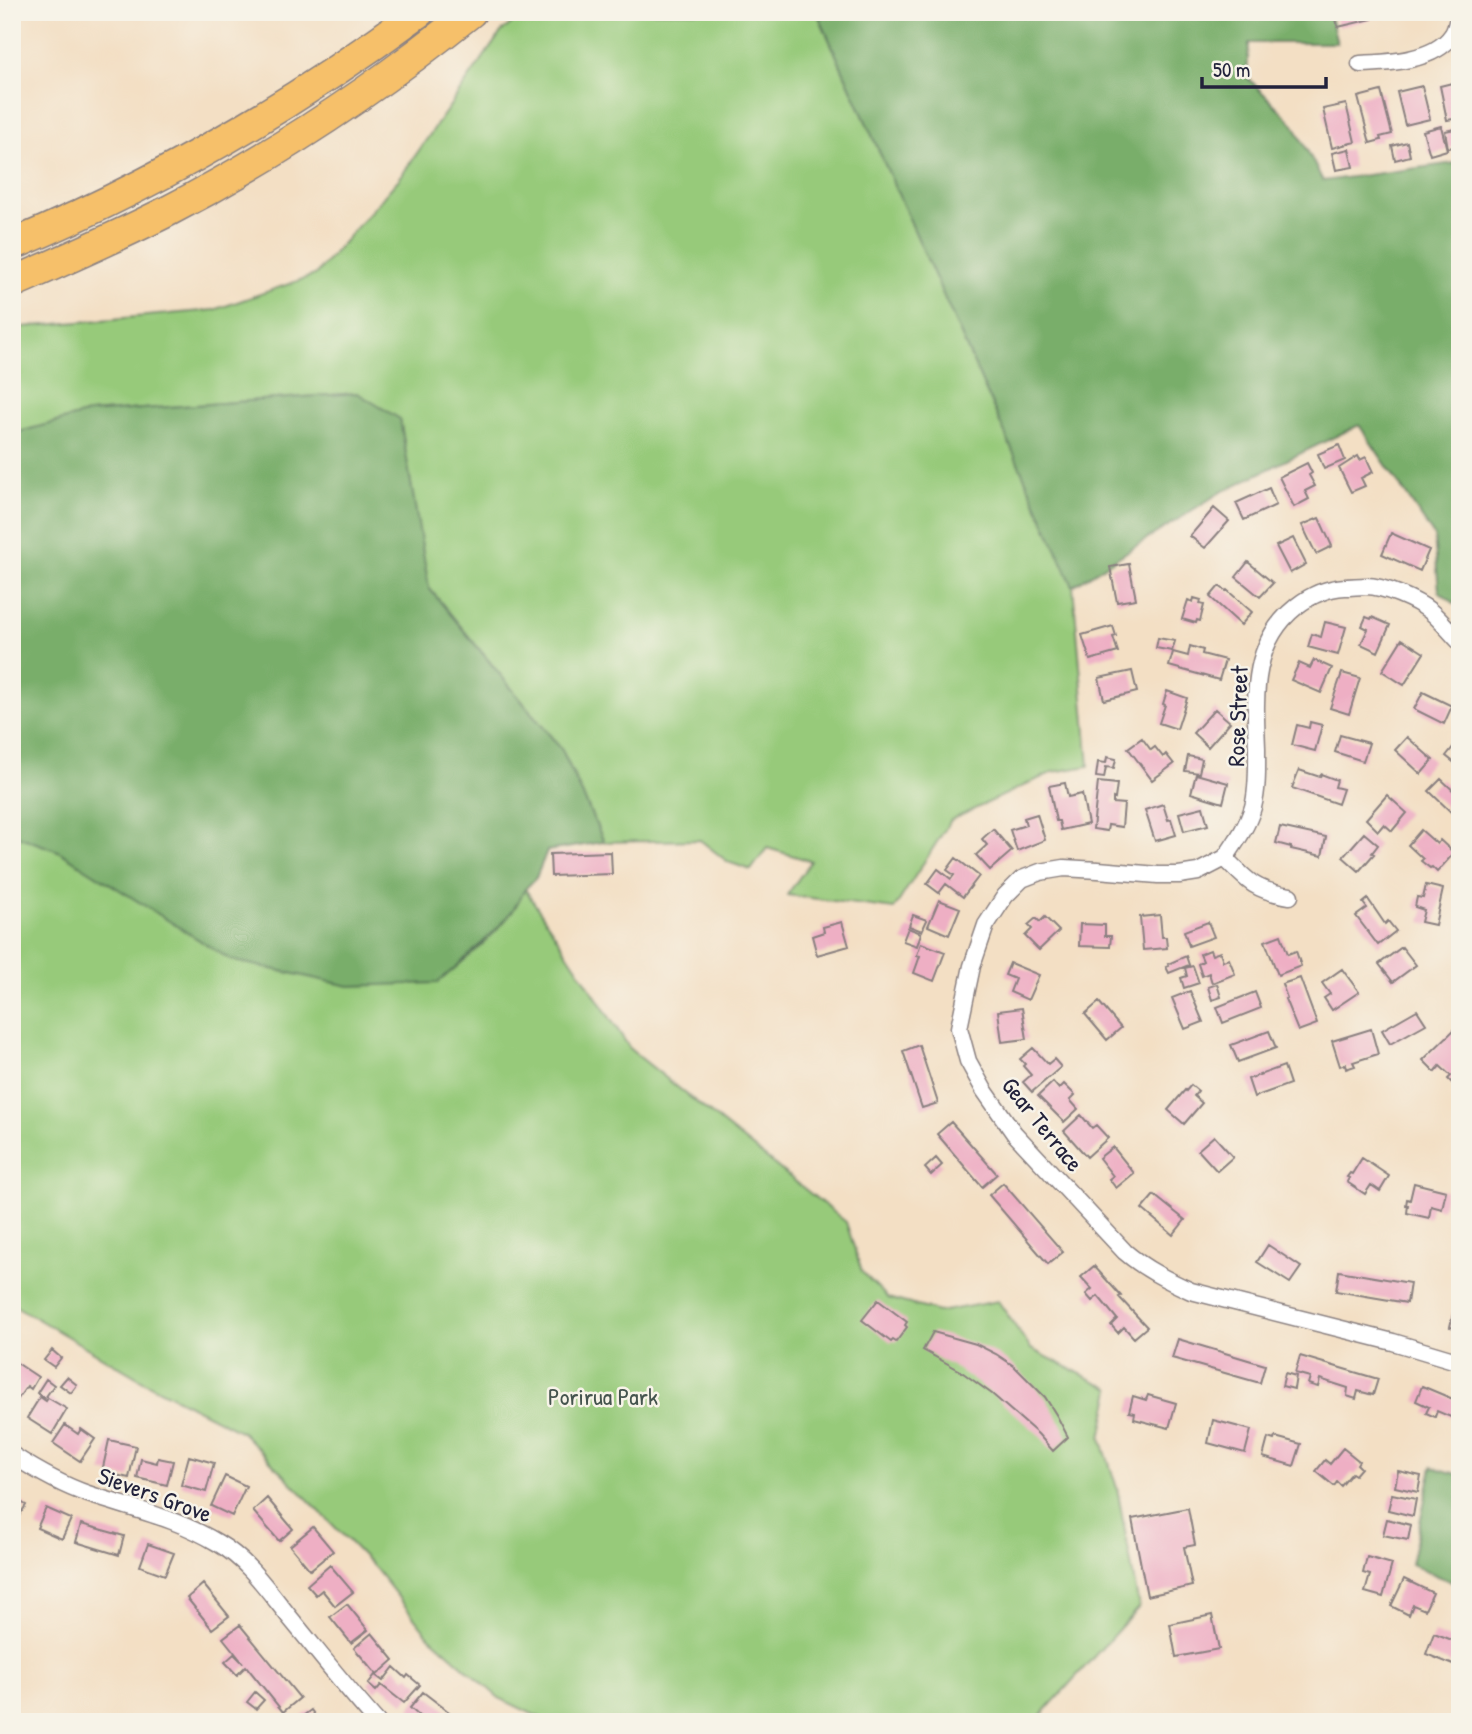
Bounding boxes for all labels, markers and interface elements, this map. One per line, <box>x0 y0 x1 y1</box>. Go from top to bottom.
scale bar <box>1202 46 1327 90</box>
text: 50 m <box>1213 55 1250 84</box>
street label: Rose Street <box>1219 664 1255 767</box>
street label: Gear Terrace <box>995 1070 1091 1178</box>
park label: Porirua Park <box>548 1380 658 1412</box>
street label: Sievers Grove <box>94 1459 217 1529</box>

